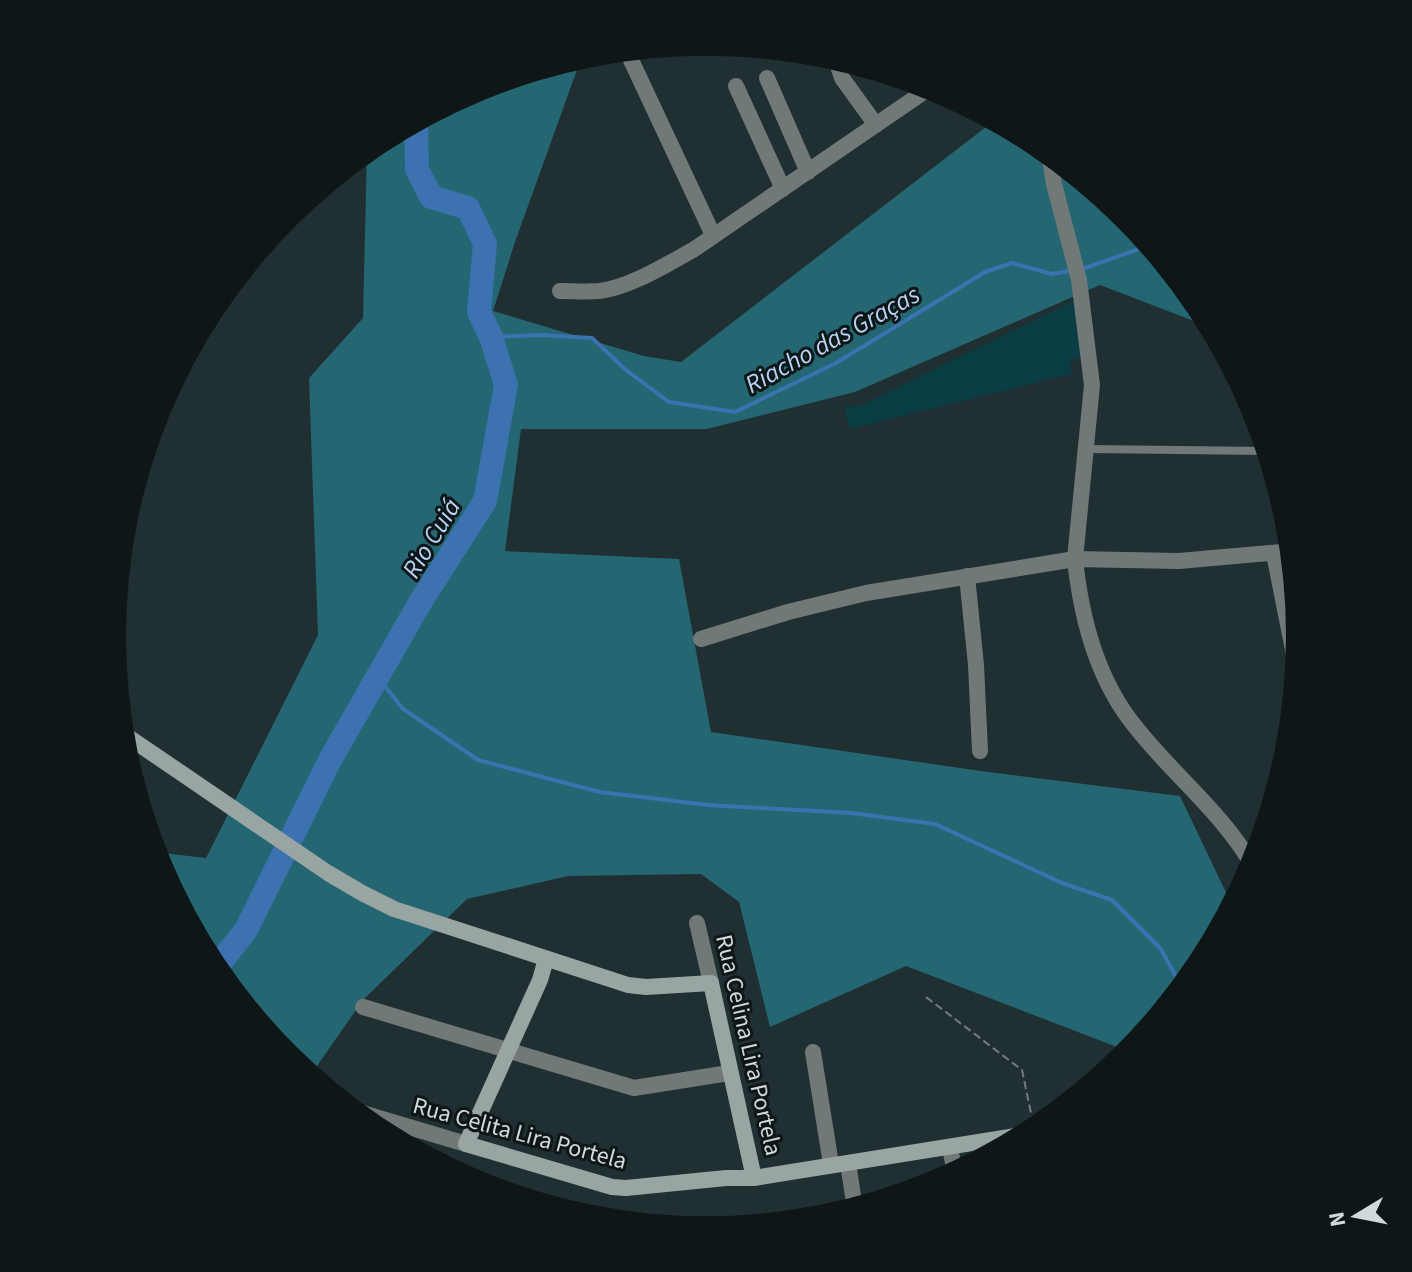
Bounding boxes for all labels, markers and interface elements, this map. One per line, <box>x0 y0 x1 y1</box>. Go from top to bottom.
water label: Riacho das Graças <box>738 276 926 403</box>
water label: Rio Cuiá <box>393 491 470 585</box>
street label: Rua Celina Lira Portela <box>706 931 791 1159</box>
street label: Rua Celita Lira Portela <box>409 1088 631 1179</box>
north arrow <box>1316 1176 1396 1256</box>
text: N <box>1320 1209 1354 1229</box>

